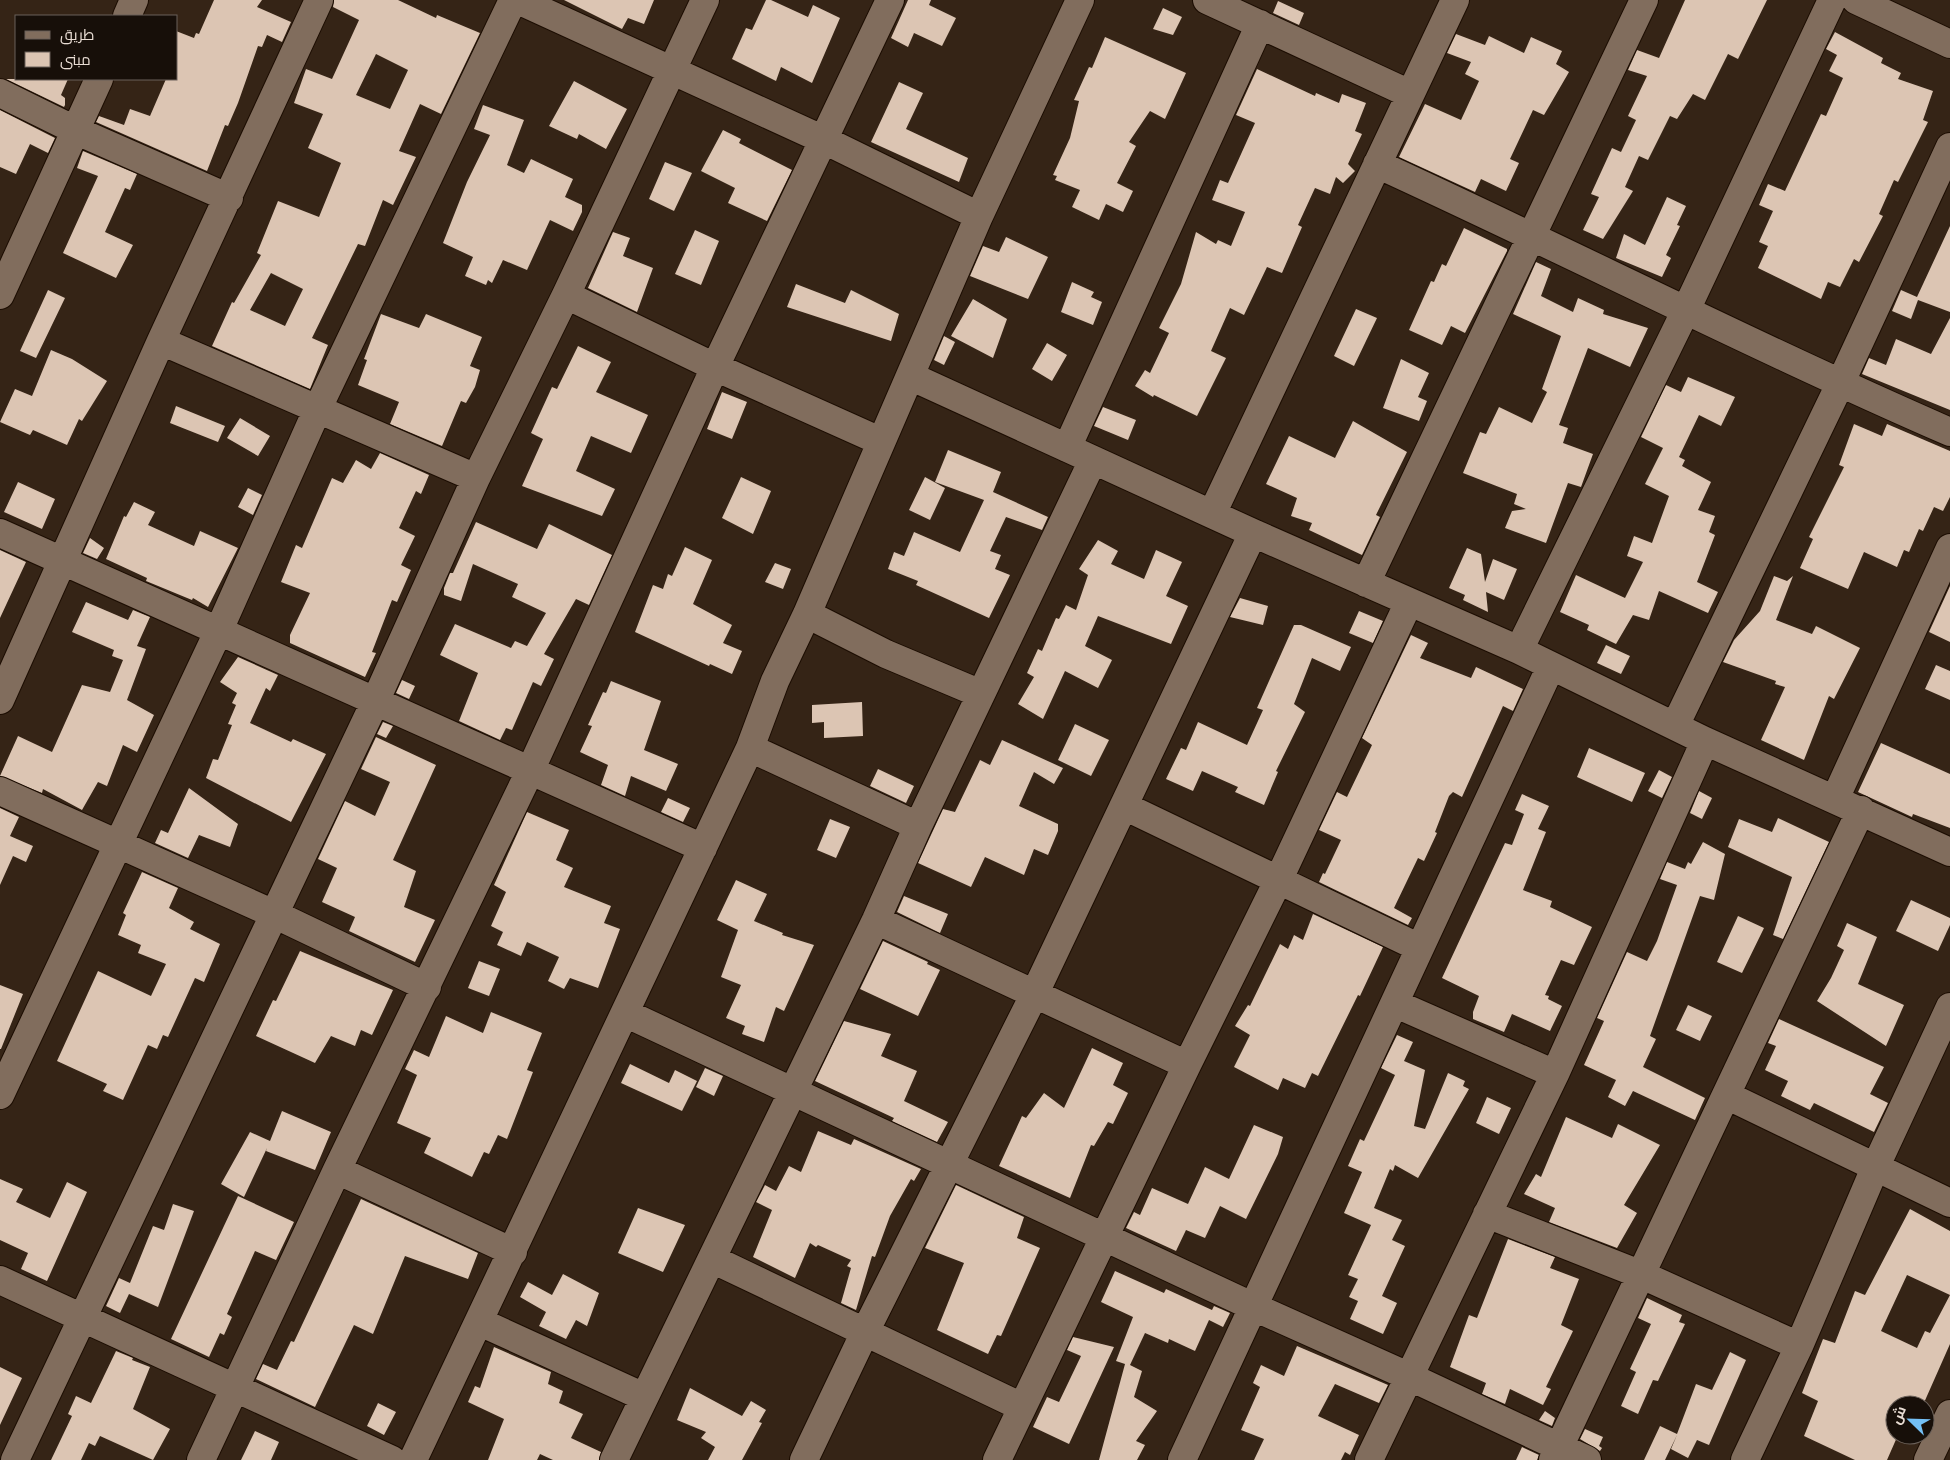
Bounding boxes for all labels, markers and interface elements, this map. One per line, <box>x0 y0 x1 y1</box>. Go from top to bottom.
legend <box>15 15 178 80</box>
text: طريق <box>60 25 94 45</box>
text: مبنى <box>60 50 91 70</box>
north arrow <box>1885 1395 1935 1445</box>
text: ش <box>1886 1403 1910 1427</box>

